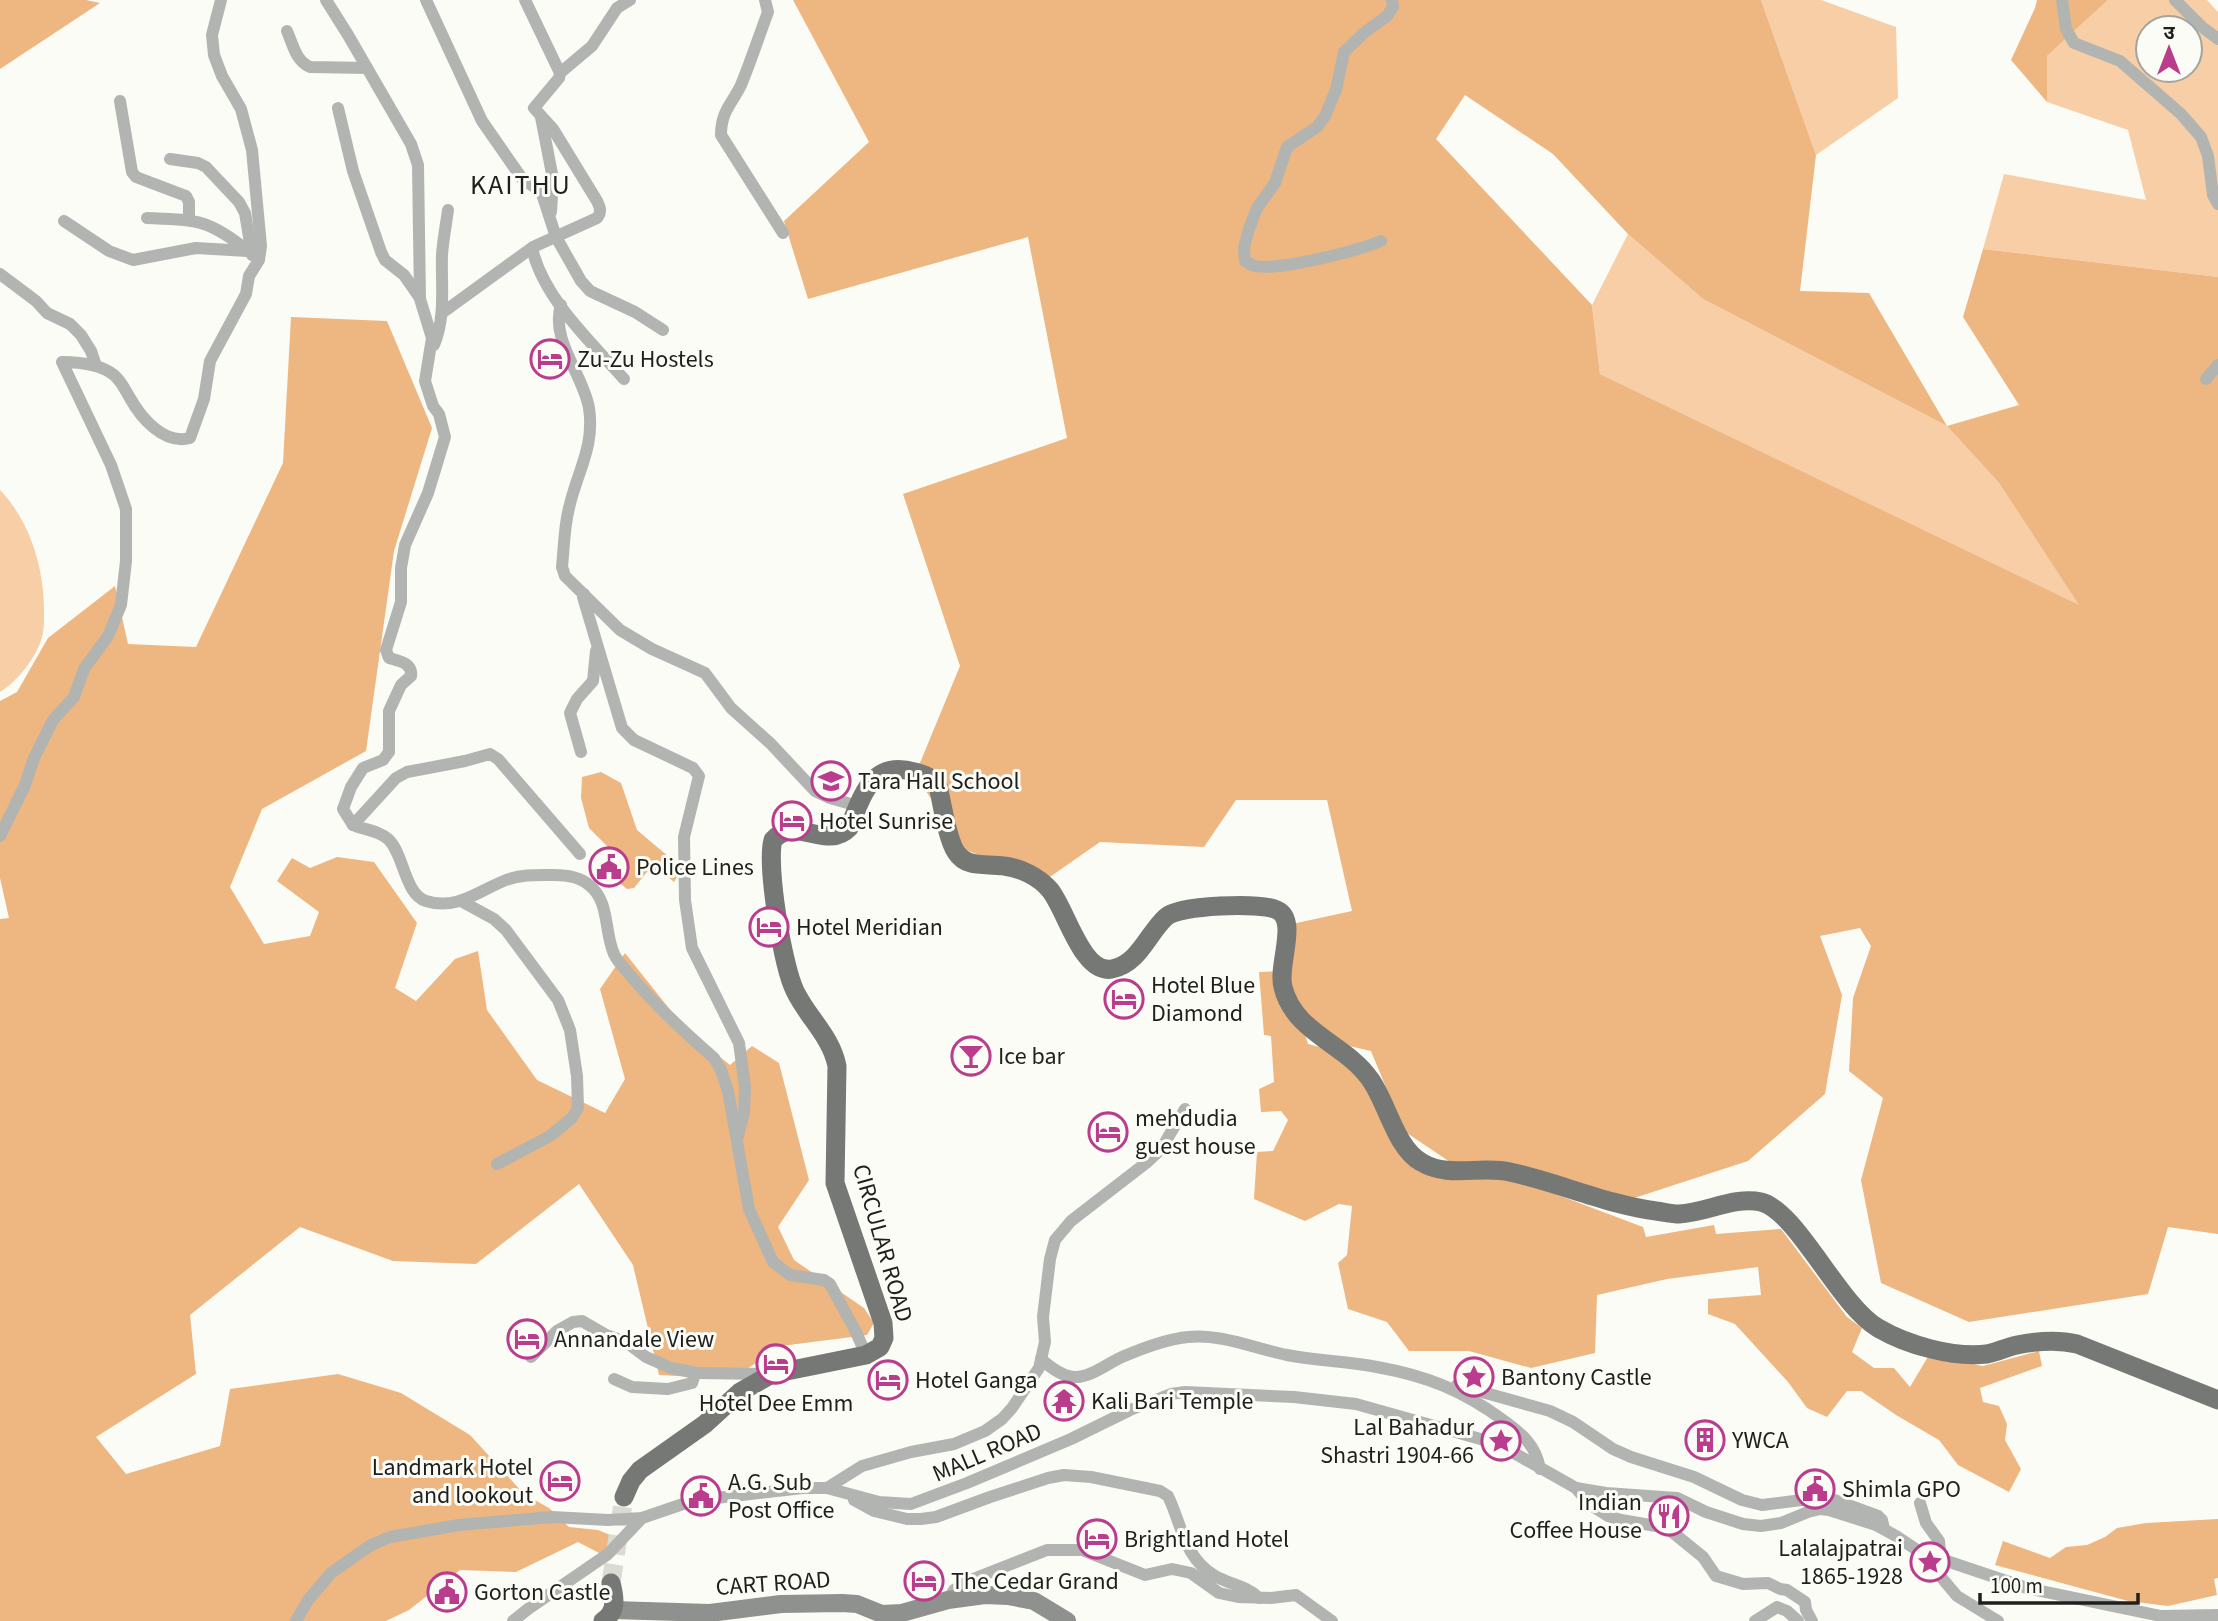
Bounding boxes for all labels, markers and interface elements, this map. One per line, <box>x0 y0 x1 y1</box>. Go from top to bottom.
north arrow <box>2134 14 2204 84</box>
text: उ <box>2163 20 2175 47</box>
district label: KAITHU <box>470 165 572 205</box>
hotel icon: Zu-Zu Hostels <box>529 338 571 380</box>
place label: Zu-Zu Hostels <box>577 342 714 377</box>
school or university icon: Tara Hall School <box>810 760 852 802</box>
place label: Tara Hall School <box>858 764 1020 799</box>
hotel icon: Hotel Sunrise <box>771 800 813 842</box>
place label: Hotel Sunrise <box>819 804 953 839</box>
public building icon: Police Lines <box>588 846 630 888</box>
place label: Police Lines <box>636 850 754 885</box>
hotel icon: Hotel Meridian <box>748 906 790 948</box>
place label: Hotel Meridian <box>796 910 943 945</box>
place label: Hotel Blue Diamond <box>1151 968 1255 1031</box>
hotel icon: Hotel Blue Diamond <box>1103 978 1145 1020</box>
bar icon: Ice bar <box>950 1035 992 1077</box>
place label: Ice bar <box>998 1039 1065 1074</box>
place label: mehdudia guest house <box>1135 1101 1256 1164</box>
hotel icon: mehdudia guest house <box>1087 1111 1129 1153</box>
street label: CIRCULAR ROAD <box>843 1160 922 1326</box>
hotel icon: Annandale View <box>506 1318 548 1360</box>
place label: Annandale View <box>554 1322 714 1357</box>
hotel icon: Hotel Dee Emm <box>755 1343 797 1385</box>
place icon: Bantony Castle <box>1453 1356 1495 1398</box>
hotel icon: Hotel Ganga <box>867 1359 909 1401</box>
place label: Bantony Castle <box>1501 1360 1652 1395</box>
place label: Hotel Ganga <box>915 1363 1038 1398</box>
temple icon: Kali Bari Temple <box>1043 1380 1085 1422</box>
place label: Kali Bari Temple <box>1091 1384 1253 1419</box>
place label: Hotel Dee Emm <box>699 1386 853 1421</box>
place label: Lal Bahadur Shastri 1904-66 <box>1320 1410 1475 1473</box>
street label: MALL ROAD <box>927 1414 1047 1491</box>
building icon: YWCA <box>1684 1419 1726 1461</box>
place icon: Lal Bahadur Shastri 1904-66 <box>1480 1420 1522 1462</box>
place label: YWCA <box>1731 1423 1789 1458</box>
place label: Landmark Hotel and lookout <box>372 1450 533 1513</box>
hotel icon: Landmark Hotel and lookout <box>539 1460 581 1502</box>
place label: A.G. Sub Post Office <box>728 1465 834 1528</box>
public building icon: Shimla GPO <box>1794 1468 1836 1510</box>
place label: Shimla GPO <box>1842 1472 1961 1507</box>
public building icon: A.G. Sub Post Office <box>680 1475 722 1517</box>
place label: Indian Coffee House <box>1509 1485 1642 1548</box>
restaurant icon: Indian Coffee House <box>1648 1495 1690 1537</box>
hotel icon: Brightland Hotel <box>1076 1518 1118 1560</box>
place label: Brightland Hotel <box>1124 1522 1289 1557</box>
place label: Lalalajpatrai 1865-1928 <box>1778 1531 1903 1594</box>
place icon: Lalalajpatrai 1865-1928 <box>1909 1541 1951 1583</box>
hotel icon: The Cedar Grand <box>903 1560 945 1602</box>
street label: CART ROAD <box>715 1562 832 1605</box>
scale bar <box>1980 1562 2138 1606</box>
place label: The Cedar Grand <box>951 1564 1119 1599</box>
public building icon: Gorton Castle <box>426 1571 468 1613</box>
text: 100 m <box>1990 1571 2043 1601</box>
place label: Gorton Castle <box>474 1575 610 1610</box>

